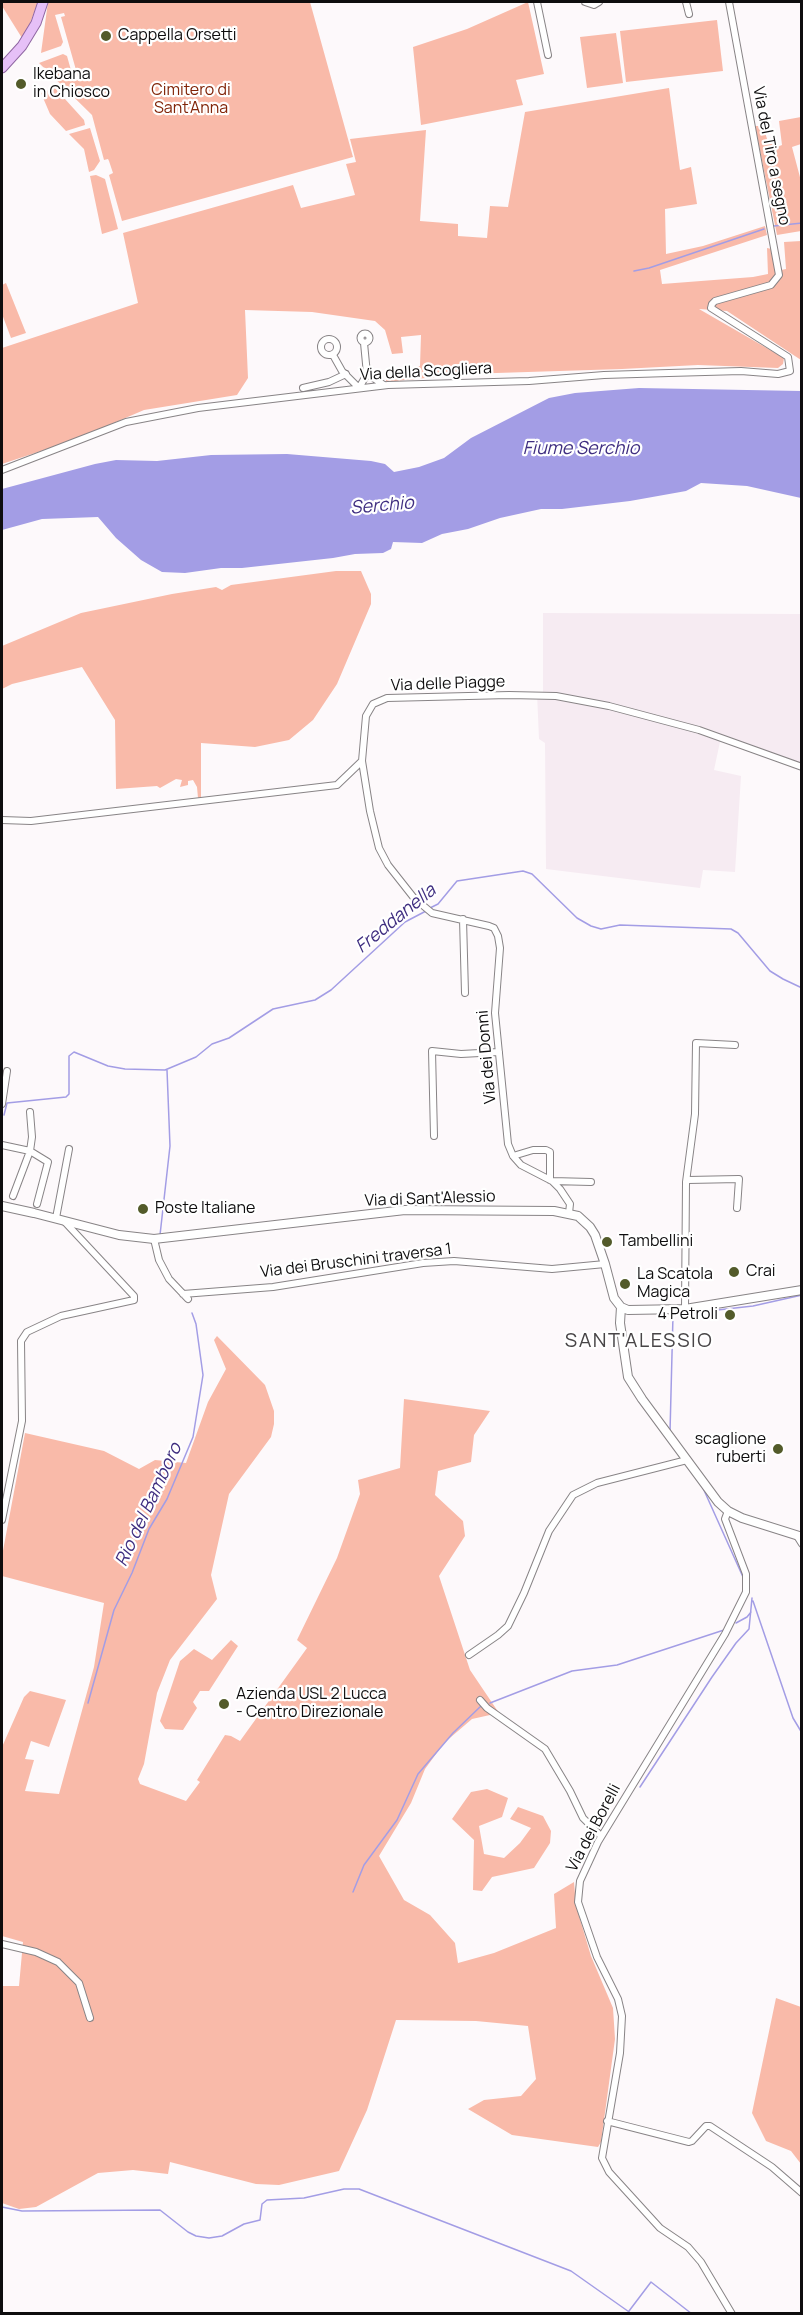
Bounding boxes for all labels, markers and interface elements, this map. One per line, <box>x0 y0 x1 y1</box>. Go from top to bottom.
place label: Cappella Orsetti <box>118 26 237 46</box>
marker: Cappella Orsetti <box>99 29 113 43</box>
place label: Ikebana in Chiosco <box>33 65 110 103</box>
marker: Ikebana in Chiosco <box>14 77 28 91</box>
park label: Cimitero di Sant'Anna <box>151 81 231 119</box>
street label: Via del Tiro a segno <box>748 85 794 227</box>
street label: Via della Scogliera <box>360 359 492 385</box>
water label: Fiume Serchio <box>523 438 639 460</box>
water label: Serchio <box>349 492 415 520</box>
street label: Via delle Piagge <box>390 672 506 696</box>
water label: Freddanella <box>352 880 440 958</box>
street label: Via dei Donni <box>473 1009 501 1105</box>
street label: Via di Sant'Alessio <box>364 1187 496 1211</box>
place label: Poste Italiane <box>155 1199 255 1219</box>
marker: Poste Italiane <box>136 1202 150 1216</box>
place label: Tambellini <box>619 1232 693 1252</box>
marker: Tambellini <box>600 1235 614 1249</box>
street label: Via dei Bruschini traversa 1 <box>259 1240 453 1282</box>
place label: Crai <box>746 1262 776 1282</box>
place label: La Scatola Magica <box>637 1265 713 1303</box>
marker: Crai <box>727 1265 741 1279</box>
marker: La Scatola Magica <box>618 1277 632 1291</box>
place label: 4 Petroli <box>657 1305 718 1325</box>
marker: 4 Petroli <box>723 1308 737 1322</box>
district label: SANT'ALESSIO <box>565 1329 713 1353</box>
place label: scaglione ruberti <box>695 1430 766 1468</box>
water label: Rio del Bamboro <box>111 1440 187 1570</box>
marker: scaglione ruberti <box>771 1442 785 1456</box>
place label: Azienda USL 2 Lucca - Centro Direzionale <box>236 1685 387 1723</box>
marker: Azienda USL 2 Lucca - Centro Direzionale <box>217 1697 231 1711</box>
street label: Via dei Borelli <box>563 1781 625 1875</box>

